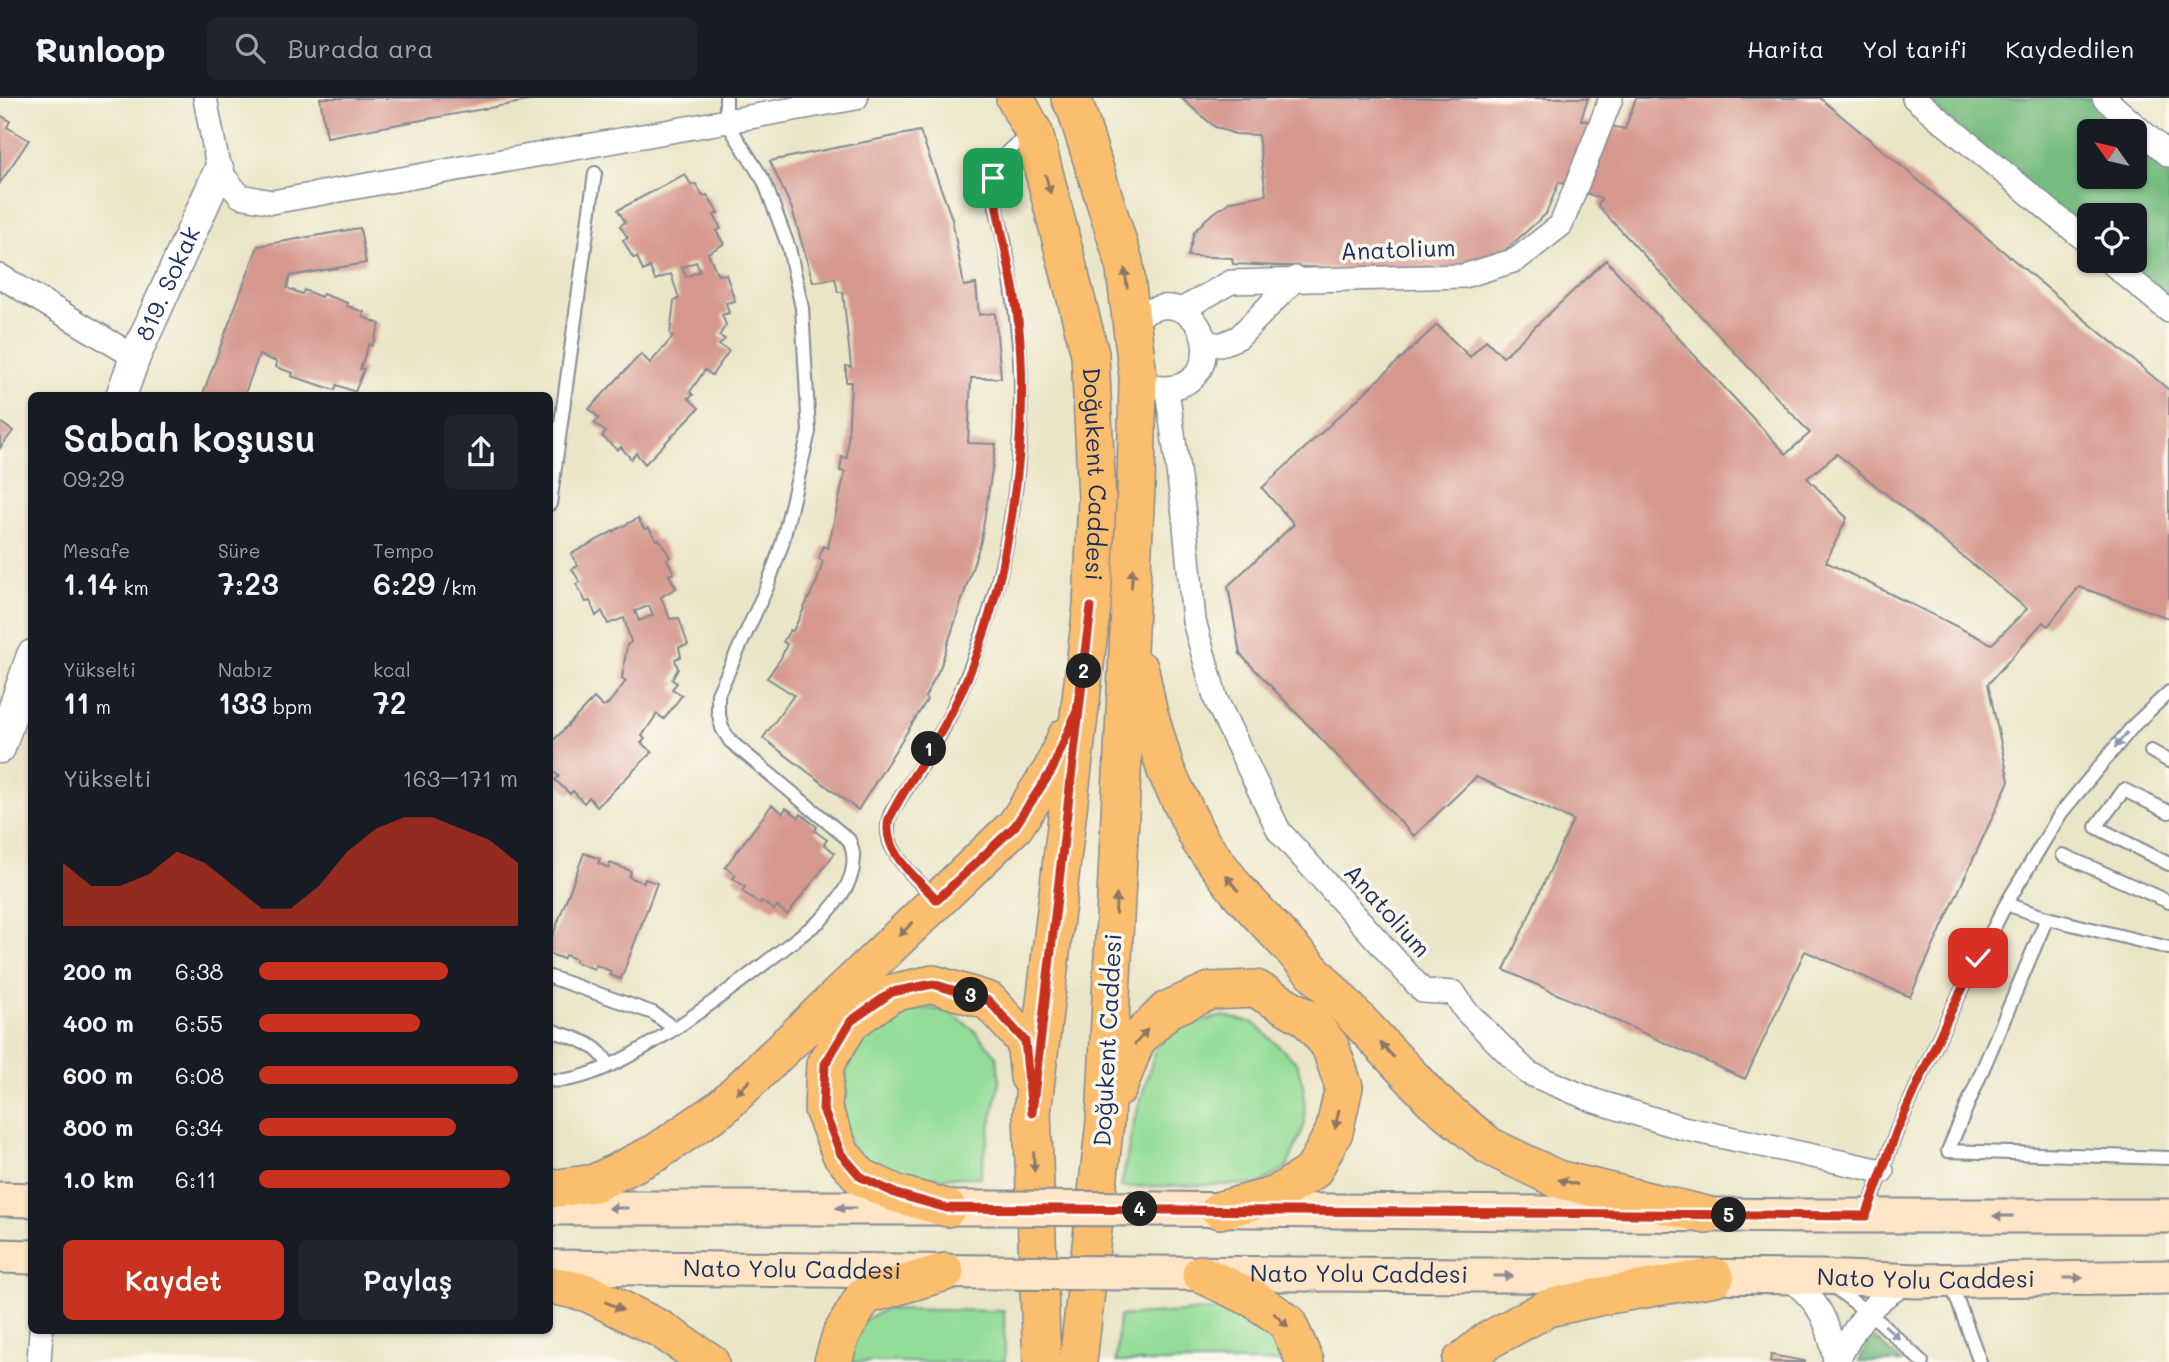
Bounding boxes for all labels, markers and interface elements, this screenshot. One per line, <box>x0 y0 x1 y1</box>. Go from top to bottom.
search box <box>207 17 697 80</box>
text: Runloop <box>35 27 165 70</box>
icon: search <box>231 29 269 67</box>
text: Burada ara <box>287 31 434 65</box>
text: Harita <box>1747 33 1824 64</box>
text: Yol tarifi <box>1862 33 1967 64</box>
text: Kaydedilen <box>2005 33 2134 64</box>
north arrow <box>2077 119 2147 189</box>
map controls <box>2077 119 2147 273</box>
pin <box>963 148 1023 208</box>
icon: arrive <box>974 159 1012 197</box>
one-way arrow <box>1043 173 1054 195</box>
button: locate <box>2077 203 2147 273</box>
street label: 819. Sokak <box>127 221 206 345</box>
street label: Anatolium <box>1340 231 1456 266</box>
one-way arrow <box>1121 267 1132 289</box>
street label: Doğukent Caddesi <box>1077 367 1114 581</box>
text: Sabah koşusu <box>63 412 316 462</box>
button: share <box>444 415 518 489</box>
text: 09:29 <box>63 463 124 493</box>
text: Mesafe <box>63 538 130 563</box>
text: Süre <box>218 538 260 563</box>
text: Tempo <box>373 538 433 563</box>
text: 1.14 <box>63 563 117 603</box>
text: 7:23 <box>218 563 279 603</box>
text: 6:29 <box>373 563 435 603</box>
one-way arrow <box>1126 567 1137 589</box>
text: km <box>117 575 149 600</box>
text: /km <box>435 575 477 600</box>
pin: 2 <box>1066 654 1102 688</box>
text: Yükselti <box>63 657 136 682</box>
text: Nabız <box>218 657 273 682</box>
text: kcal <box>373 657 411 682</box>
text: 2 <box>1078 658 1089 683</box>
text: 11 <box>63 682 90 722</box>
text: 133 <box>218 682 267 722</box>
text: 72 <box>373 682 406 722</box>
text: m <box>90 694 111 719</box>
text: bpm <box>267 694 312 719</box>
pin: 1 <box>912 732 946 766</box>
one-way arrow <box>2114 732 2129 749</box>
text: 1 <box>924 736 933 761</box>
text: Yükselti <box>63 763 151 793</box>
text: 163–171 m <box>402 763 518 793</box>
street label: Anatolium <box>1338 857 1438 963</box>
one-way arrow <box>1226 874 1240 892</box>
one-way arrow <box>1111 892 1122 914</box>
one-way arrow <box>898 921 915 938</box>
pin <box>1948 928 2008 988</box>
street label: Doğukent Caddesi <box>1085 933 1128 1147</box>
icon: check <box>1959 939 1997 977</box>
text: 200 m <box>63 956 132 986</box>
text: 6:38 <box>175 956 223 986</box>
pin: 3 <box>954 978 988 1012</box>
text: 3 <box>965 982 976 1007</box>
text: 400 m <box>63 1008 134 1038</box>
text: 6:55 <box>175 1008 223 1038</box>
one-way arrow <box>1134 1028 1149 1046</box>
one-way arrow <box>1379 1042 1395 1059</box>
text: 600 m <box>63 1060 133 1090</box>
text: 6:08 <box>175 1060 224 1090</box>
one-way arrow <box>734 1079 751 1096</box>
one-way arrow <box>1331 1108 1342 1130</box>
text: 800 m <box>63 1112 133 1142</box>
text: 6:34 <box>175 1112 223 1142</box>
one-way arrow <box>1029 1151 1040 1173</box>
text: 1.0 km <box>63 1164 134 1194</box>
text: 6:11 <box>175 1164 217 1194</box>
one-way arrow <box>1557 1176 1578 1186</box>
pin: 4 <box>1122 1192 1158 1226</box>
text: 4 <box>1133 1196 1146 1221</box>
pin: 5 <box>1712 1198 1746 1232</box>
one-way arrow <box>607 1202 629 1214</box>
one-way arrow <box>834 1202 856 1214</box>
text: 5 <box>1723 1202 1734 1227</box>
one-way arrow <box>1992 1210 2014 1222</box>
button: Kaydet <box>63 1240 284 1320</box>
button: Paylaş <box>298 1240 518 1320</box>
street label: Nato Yolu Caddesi <box>683 1252 901 1285</box>
street label: Nato Yolu Caddesi <box>1250 1257 1468 1289</box>
street label: Nato Yolu Caddesi <box>1816 1260 2035 1295</box>
one-way arrow <box>1492 1270 1514 1282</box>
one-way arrow <box>2062 1272 2084 1284</box>
one-way arrow <box>604 1300 624 1311</box>
one-way arrow <box>1272 1311 1289 1327</box>
one-way arrow <box>1883 1324 1900 1340</box>

